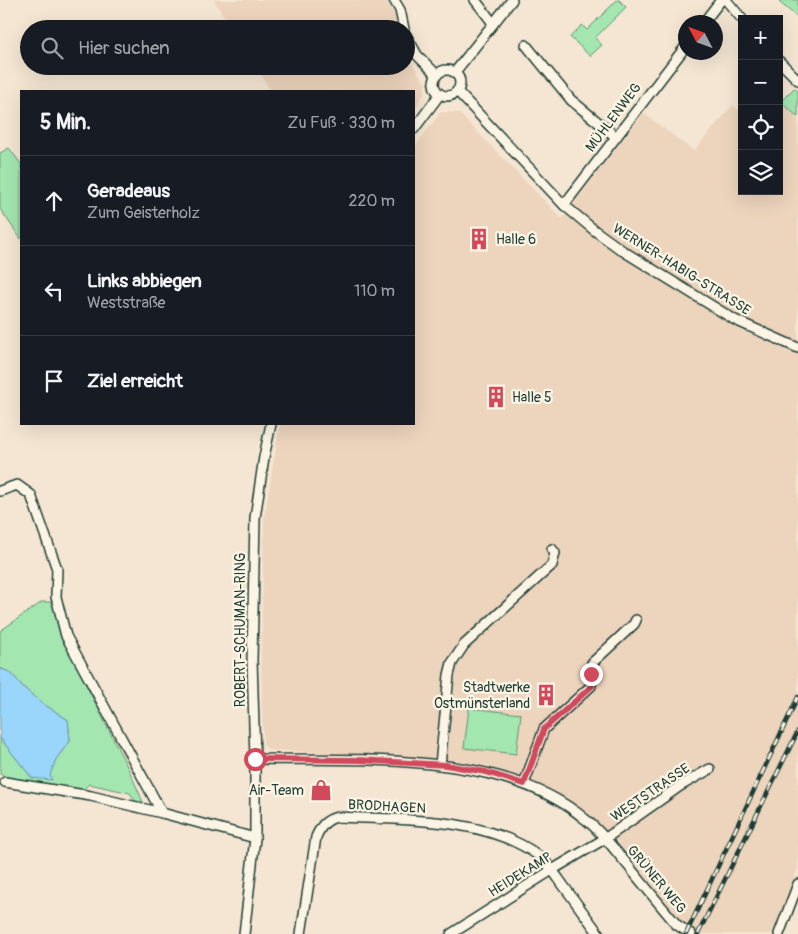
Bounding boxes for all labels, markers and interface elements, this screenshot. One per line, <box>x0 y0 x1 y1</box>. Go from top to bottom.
north arrow <box>678 15 723 60</box>
map controls <box>738 15 783 195</box>
button: + <box>738 15 783 60</box>
search box <box>20 20 415 75</box>
icon: search <box>38 34 66 62</box>
text: Hier suchen <box>78 36 170 60</box>
button: − <box>738 60 783 105</box>
street label: MÜHLENWEG <box>582 79 645 155</box>
button: locate <box>738 105 783 150</box>
text: 5 Min. <box>40 109 91 136</box>
text: Zu Fuß · 330 m <box>288 113 395 133</box>
button: layers <box>738 150 783 195</box>
text: Geradeaus <box>87 179 170 203</box>
icon: ahead <box>40 187 68 215</box>
text: 220 m <box>349 191 395 211</box>
text: Zum Geisterholz <box>87 203 200 223</box>
street label: WERNER-HABIG-STRASSE <box>610 220 754 319</box>
building icon: Halle 6 <box>466 226 492 252</box>
place label: Halle 6 <box>496 231 536 248</box>
text: Links abbiegen <box>87 269 202 293</box>
icon: left <box>40 277 68 305</box>
text: 110 m <box>354 281 395 301</box>
text: Weststraße <box>87 293 166 313</box>
icon: arrive <box>40 367 68 395</box>
text: Ziel erreicht <box>87 369 183 393</box>
building icon: Halle 5 <box>483 384 509 410</box>
place label: Halle 5 <box>512 389 552 406</box>
street label: ROBERT-SCHUMAN-RING <box>232 553 249 707</box>
route end <box>580 663 603 686</box>
place label: Stadtwerke Ostmünsterland <box>434 679 530 712</box>
building icon: Stadtwerke Ostmünsterland <box>533 682 559 708</box>
route start <box>244 748 267 771</box>
street label: WESTSTRASSE <box>607 760 693 825</box>
shop icon: Air-Team <box>308 777 334 803</box>
place label: Air-Team <box>249 782 304 799</box>
street label: BRODHAGEN <box>348 796 426 817</box>
street label: GRÜNER WEG <box>623 842 690 917</box>
street label: HEIDEKAMP <box>485 848 555 901</box>

